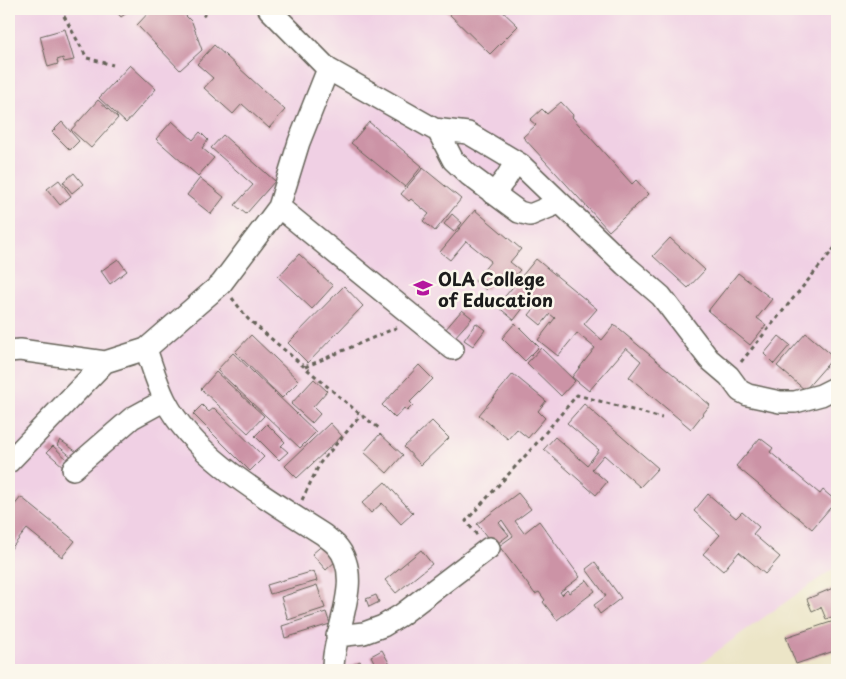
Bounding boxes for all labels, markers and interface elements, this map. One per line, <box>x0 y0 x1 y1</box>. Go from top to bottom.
place label: OLA College of Education <box>438 265 553 313</box>
school or university icon: OLA College of Education <box>412 277 434 299</box>

